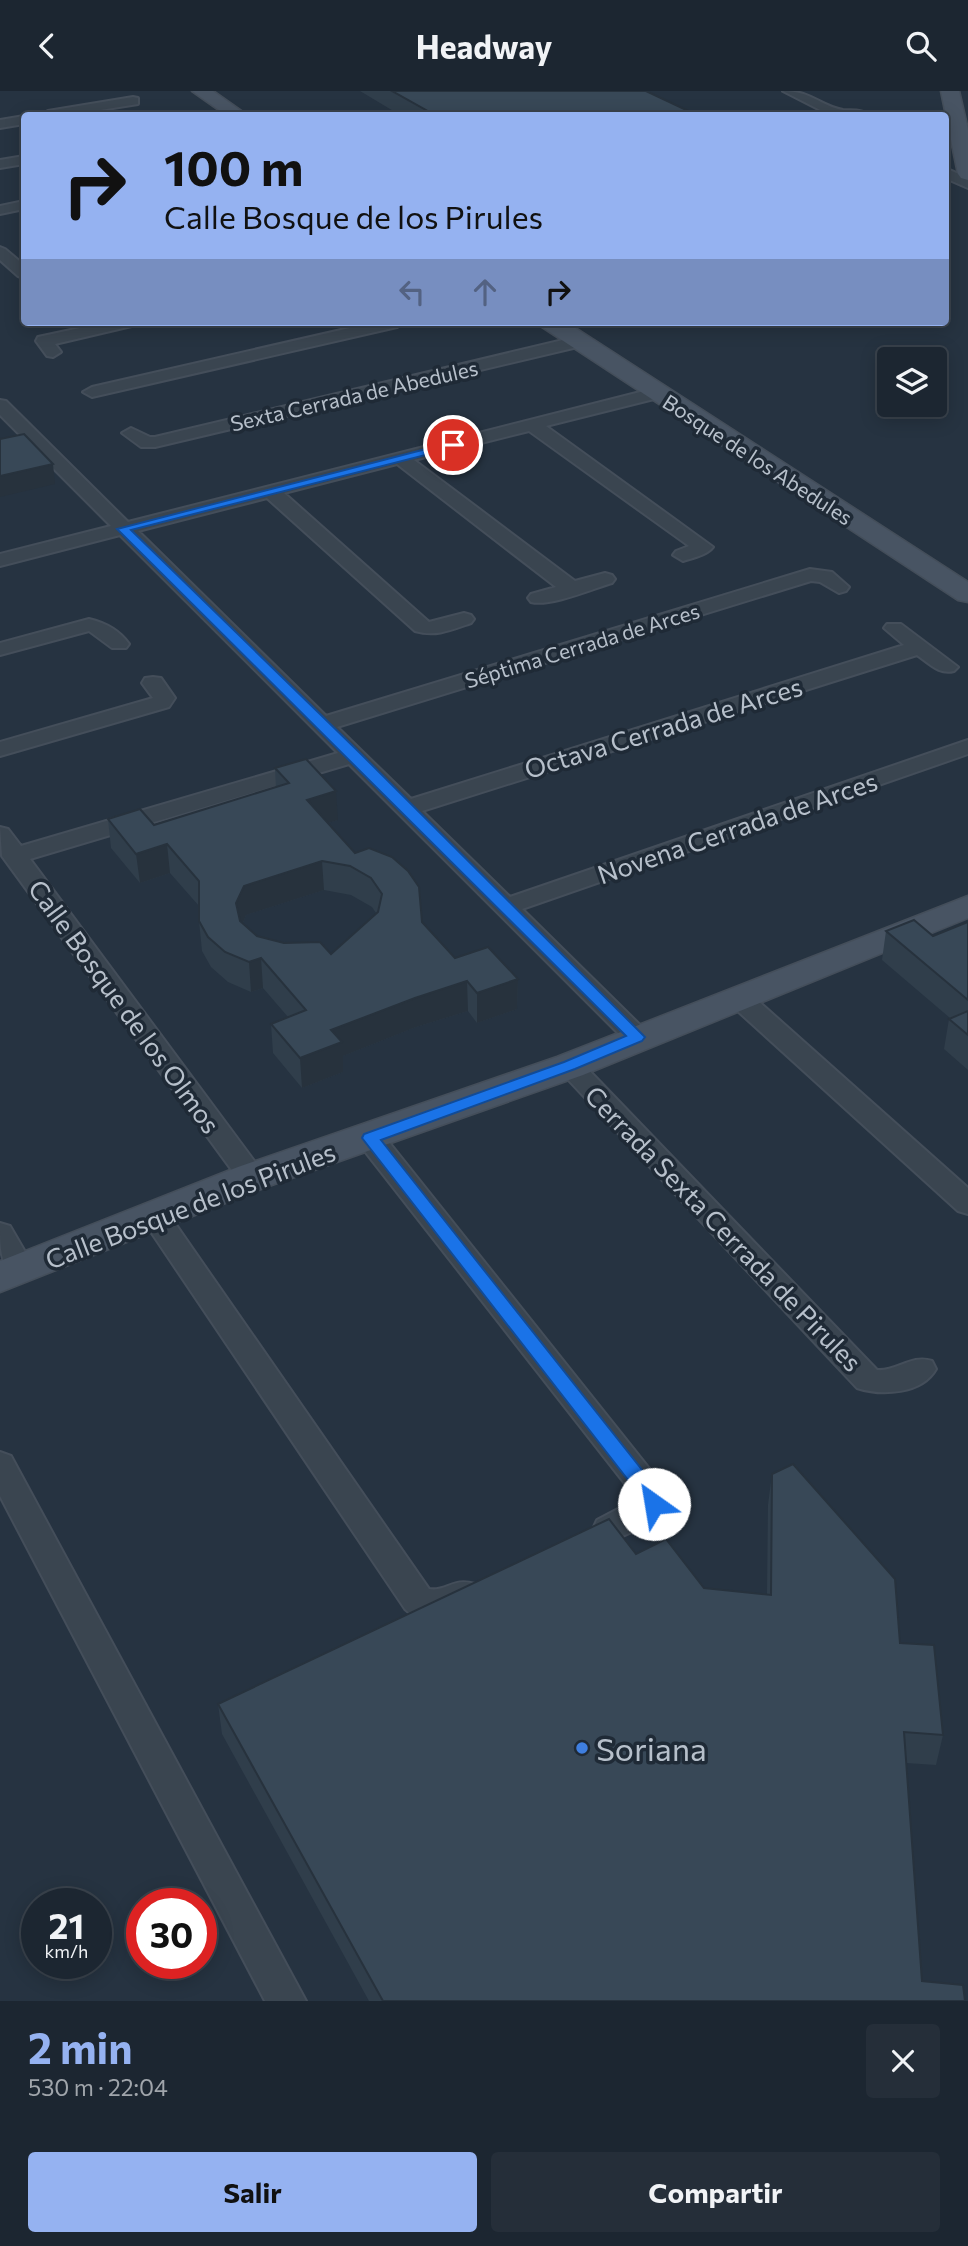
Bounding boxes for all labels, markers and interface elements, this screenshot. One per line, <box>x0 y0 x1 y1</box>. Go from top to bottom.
text: Headway <box>416 26 552 66</box>
icon: back <box>28 27 66 65</box>
icon: search <box>902 27 940 65</box>
text: 100 m <box>164 136 303 196</box>
icon: right <box>49 140 140 231</box>
text: Calle Bosque de los Pirules <box>164 196 543 236</box>
icon: left <box>393 273 431 311</box>
icon: ahead <box>466 273 504 311</box>
icon: right <box>539 273 577 311</box>
map controls <box>877 347 947 417</box>
button: layers <box>877 347 947 417</box>
street label: Sexta Cerrada de Abedules <box>228 354 480 436</box>
street label: Bosque de los Abedules <box>659 388 857 530</box>
pin <box>423 415 483 475</box>
icon: arrive <box>434 426 472 464</box>
street label: Séptima Cerrada de Arces <box>462 597 702 693</box>
street label: Octava Cerrada de Arces <box>520 670 806 784</box>
street label: Novena Cerrada de Arces <box>593 764 881 890</box>
street label: Calle Bosque de los Olmos <box>23 873 227 1139</box>
street label: Cerrada Sexta Cerrada de Pirules <box>579 1079 869 1377</box>
street label: Calle Bosque de los Pirules <box>41 1135 339 1275</box>
position arrow <box>617 1467 691 1541</box>
place label: Soriana <box>596 1728 707 1768</box>
marker: Soriana <box>574 1740 590 1756</box>
speed limit sign: 30 <box>126 1888 217 1979</box>
text: 21 <box>49 1903 84 1946</box>
text: km/h <box>45 1940 88 1962</box>
text: 2 min <box>28 2021 133 2073</box>
button: close <box>866 2024 940 2098</box>
text: 530 m · 22:04 <box>28 2073 168 2101</box>
button: Salir <box>28 2152 477 2232</box>
button: Compartir <box>491 2152 940 2232</box>

